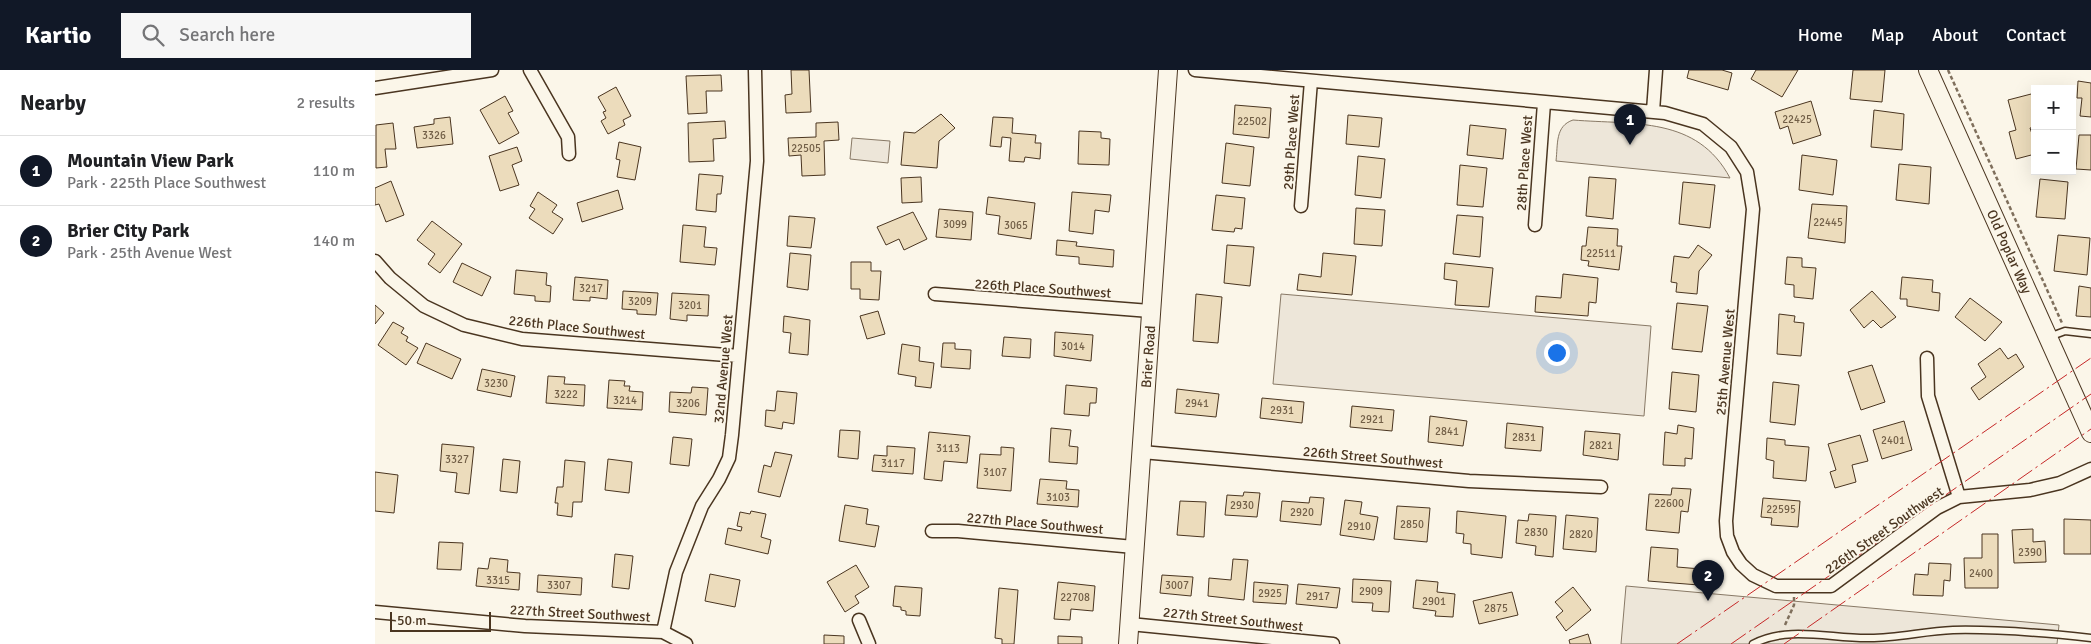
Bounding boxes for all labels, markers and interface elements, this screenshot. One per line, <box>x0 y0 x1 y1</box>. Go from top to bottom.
search box <box>121 13 471 58</box>
text: Kartio <box>25 20 91 50</box>
icon: search <box>139 21 167 49</box>
text: Search here <box>179 23 275 47</box>
text: Home <box>1798 24 1843 46</box>
text: Map <box>1871 24 1904 46</box>
text: About <box>1932 24 1978 46</box>
text: Contact <box>2006 24 2066 46</box>
map controls <box>2031 85 2076 175</box>
button: + <box>2031 85 2076 130</box>
text: Nearby <box>20 90 86 116</box>
text: 2 results <box>296 93 355 113</box>
street label: 29th Place West <box>1280 94 1303 190</box>
pin: 1 <box>1614 104 1646 145</box>
house number: 22425 <box>1782 113 1812 126</box>
house number: 22502 <box>1237 115 1267 128</box>
street label: 28th Place West <box>1513 115 1536 211</box>
house number: 3326 <box>422 129 446 142</box>
button: − <box>2031 130 2076 175</box>
house number: 22505 <box>791 142 821 155</box>
text: Mountain View Park <box>67 149 234 173</box>
text: 1 <box>32 161 40 181</box>
text: 110 m <box>313 161 355 181</box>
text: Park · 225th Place Southwest <box>67 173 266 193</box>
street label: Old Poplar Way <box>1983 207 2036 297</box>
house number: 22445 <box>1813 216 1843 229</box>
house number: 3099 <box>943 218 967 231</box>
text: Brier City Park <box>67 219 189 243</box>
house number: 3065 <box>1004 219 1028 232</box>
text: 2 <box>32 231 40 251</box>
text: 140 m <box>313 231 355 251</box>
text: Park · 25th Avenue West <box>67 243 232 263</box>
house number: 22511 <box>1586 247 1616 260</box>
street label: 226th Place Southwest <box>974 275 1112 302</box>
house number: 3217 <box>579 282 603 295</box>
house number: 3209 <box>628 295 652 308</box>
house number: 3201 <box>678 299 702 312</box>
street label: 25th Avenue West <box>1712 308 1739 416</box>
street label: 226th Place Southwest <box>508 312 646 343</box>
street label: 32nd Avenue West <box>710 314 737 424</box>
street label: Brier Road <box>1138 325 1159 389</box>
house number: 3014 <box>1061 340 1085 353</box>
your location <box>1544 340 1570 366</box>
house number: 3230 <box>484 377 508 390</box>
house number: 3222 <box>554 388 578 401</box>
house number: 3214 <box>613 394 637 407</box>
house number: 3206 <box>676 397 700 410</box>
house number: 2941 <box>1185 397 1209 410</box>
house number: 2931 <box>1270 404 1294 417</box>
house number: 2921 <box>1360 413 1384 426</box>
house number: 2841 <box>1435 425 1459 438</box>
house number: 2831 <box>1512 431 1536 444</box>
house number: 2401 <box>1881 434 1905 447</box>
house number: 2821 <box>1589 439 1613 452</box>
house number: 3113 <box>936 442 960 455</box>
street label: 226th Street Southwest <box>1302 443 1444 472</box>
house number: 3327 <box>445 453 469 466</box>
house number: 3117 <box>881 457 905 470</box>
house number: 3107 <box>983 466 1007 479</box>
street label: 226th Street Southwest <box>1822 483 1947 578</box>
house number: 3103 <box>1046 491 1070 504</box>
house number: 22600 <box>1654 497 1684 510</box>
house number: 2930 <box>1230 499 1254 512</box>
house number: 22595 <box>1766 503 1796 516</box>
house number: 2920 <box>1290 506 1314 519</box>
street label: 227th Place Southwest <box>966 509 1104 538</box>
house number: 2850 <box>1400 518 1424 531</box>
house number: 2910 <box>1347 520 1371 533</box>
house number: 2830 <box>1524 526 1548 539</box>
house number: 2820 <box>1569 528 1593 541</box>
house number: 2390 <box>2018 546 2042 559</box>
pin: 2 <box>1692 560 1724 601</box>
house number: 2400 <box>1969 567 1993 580</box>
house number: 3315 <box>486 574 510 587</box>
house number: 3307 <box>547 579 571 592</box>
house number: 3007 <box>1165 579 1189 592</box>
house number: 2909 <box>1359 585 1383 598</box>
house number: 2925 <box>1258 587 1282 600</box>
house number: 2917 <box>1306 590 1330 603</box>
house number: 22708 <box>1060 591 1090 604</box>
house number: 2901 <box>1422 595 1446 608</box>
street label: 227th Street Southwest <box>509 601 651 626</box>
house number: 2875 <box>1484 602 1508 615</box>
street label: 227th Street Southwest <box>1162 604 1304 635</box>
scale bar <box>390 609 491 632</box>
text: 50 m <box>397 612 426 629</box>

